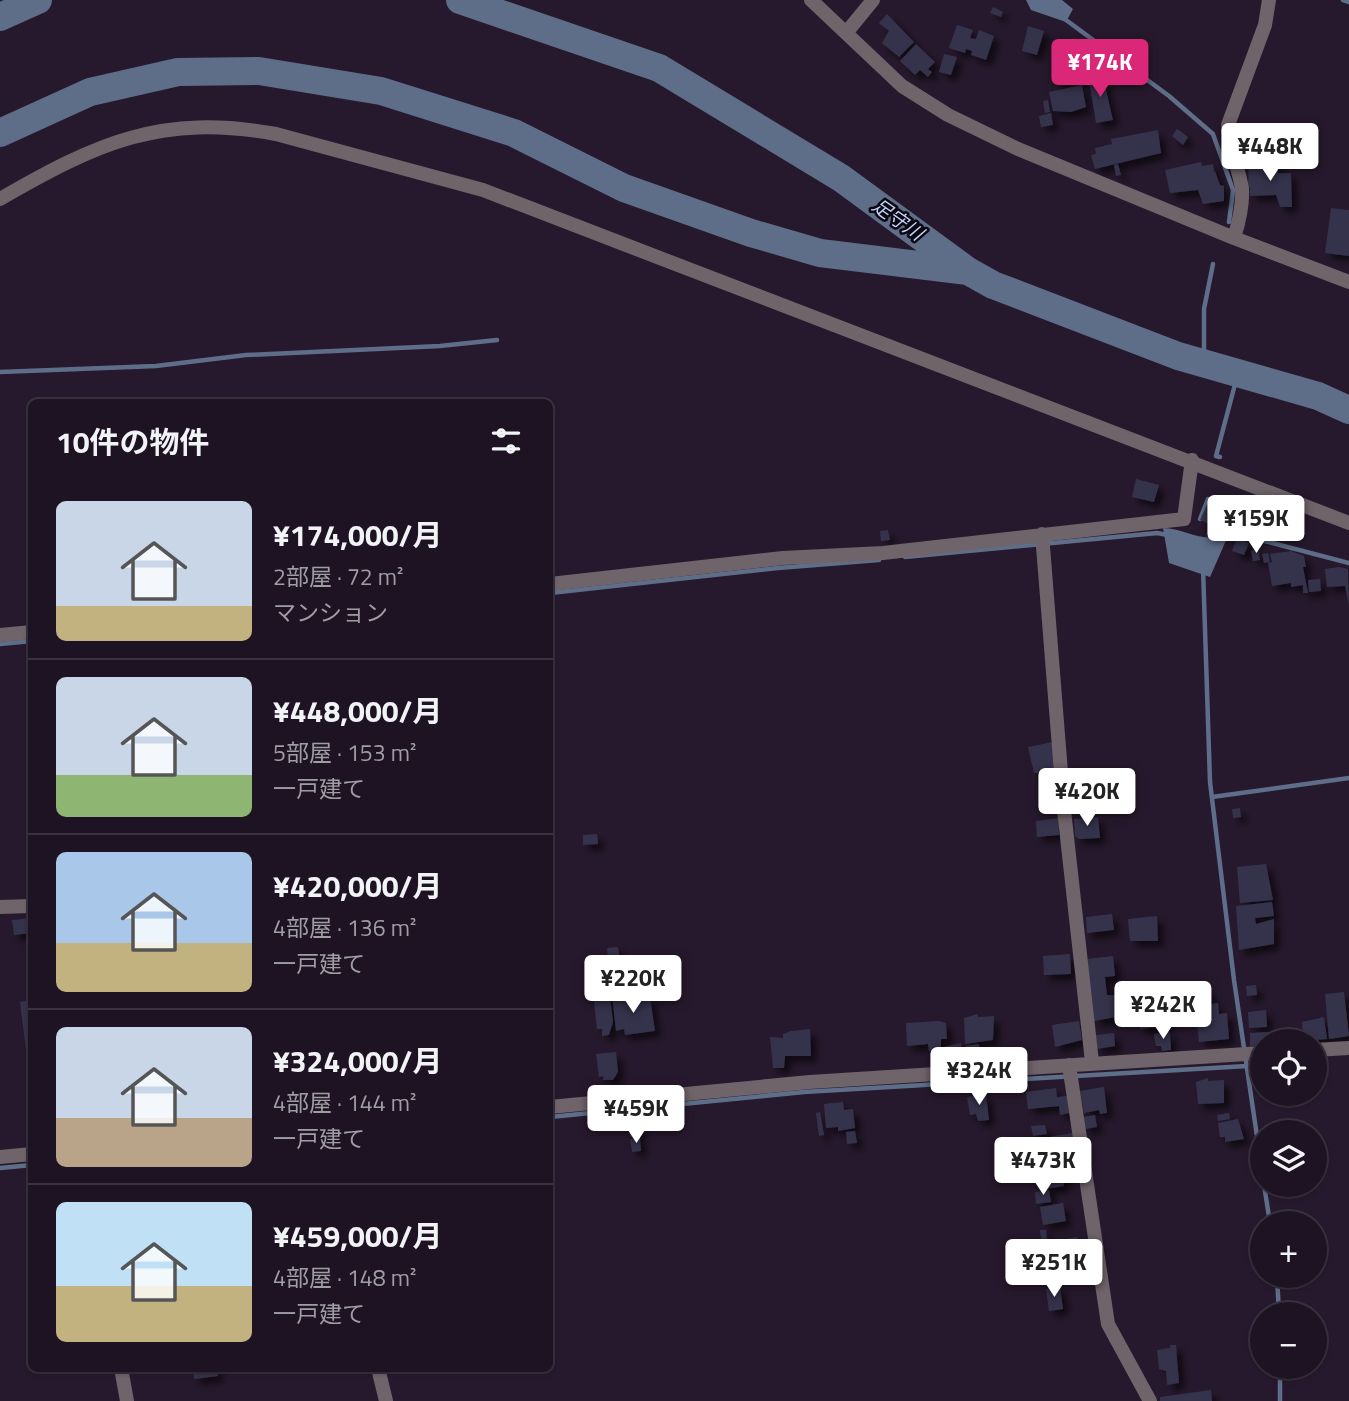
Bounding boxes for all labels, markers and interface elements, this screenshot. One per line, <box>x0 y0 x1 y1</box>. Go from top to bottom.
pin: ¥174K <box>1051 40 1149 99</box>
text: ¥174K <box>1067 44 1133 79</box>
pin: ¥448K <box>1221 124 1319 183</box>
text: ¥448K <box>1237 128 1303 163</box>
water label: 足守川 <box>867 190 932 248</box>
text: 10件の物件 <box>56 419 210 465</box>
icon: filters <box>487 422 525 460</box>
pin: ¥159K <box>1207 496 1305 555</box>
text: ¥159K <box>1223 500 1289 535</box>
text: ¥174,000/月 <box>273 512 442 558</box>
icon: home <box>112 529 196 613</box>
text: 2部屋 · 72 m² <box>273 559 403 594</box>
text: マンション <box>273 595 388 630</box>
text: ¥448,000/月 <box>273 688 442 734</box>
icon: home <box>112 705 196 789</box>
text: 5部屋 · 153 m² <box>273 735 416 770</box>
pin: ¥420K <box>1038 768 1136 828</box>
text: 一戸建て <box>273 771 365 806</box>
text: ¥420K <box>1054 773 1120 808</box>
text: ¥420,000/月 <box>273 863 442 909</box>
icon: home <box>112 880 196 964</box>
text: 4部屋 · 136 m² <box>273 910 416 945</box>
text: 一戸建て <box>273 946 365 981</box>
pin: ¥220K <box>584 956 682 1015</box>
text: ¥220K <box>600 960 666 995</box>
pin: ¥242K <box>1114 982 1212 1041</box>
text: ¥242K <box>1130 986 1196 1021</box>
map controls <box>1250 1029 1327 1379</box>
button: locate <box>1250 1029 1327 1106</box>
text: ¥324,000/月 <box>273 1038 442 1084</box>
pin: ¥324K <box>930 1048 1028 1107</box>
text: ¥324K <box>946 1052 1012 1087</box>
icon: home <box>112 1055 196 1139</box>
text: 4部屋 · 144 m² <box>273 1085 416 1120</box>
pin: ¥459K <box>587 1086 685 1145</box>
text: ¥459K <box>603 1090 669 1125</box>
button: layers <box>1250 1120 1327 1197</box>
text: 一戸建て <box>273 1121 365 1156</box>
pin: ¥473K <box>994 1138 1092 1197</box>
text: ¥473K <box>1010 1142 1076 1177</box>
button: + <box>1250 1211 1327 1288</box>
text: ¥459,000/月 <box>273 1213 442 1259</box>
icon: home <box>112 1230 196 1314</box>
pin: ¥251K <box>1005 1240 1103 1299</box>
text: ¥251K <box>1021 1244 1087 1279</box>
text: 4部屋 · 148 m² <box>273 1260 416 1295</box>
text: 一戸建て <box>273 1296 365 1331</box>
button: − <box>1250 1302 1327 1379</box>

